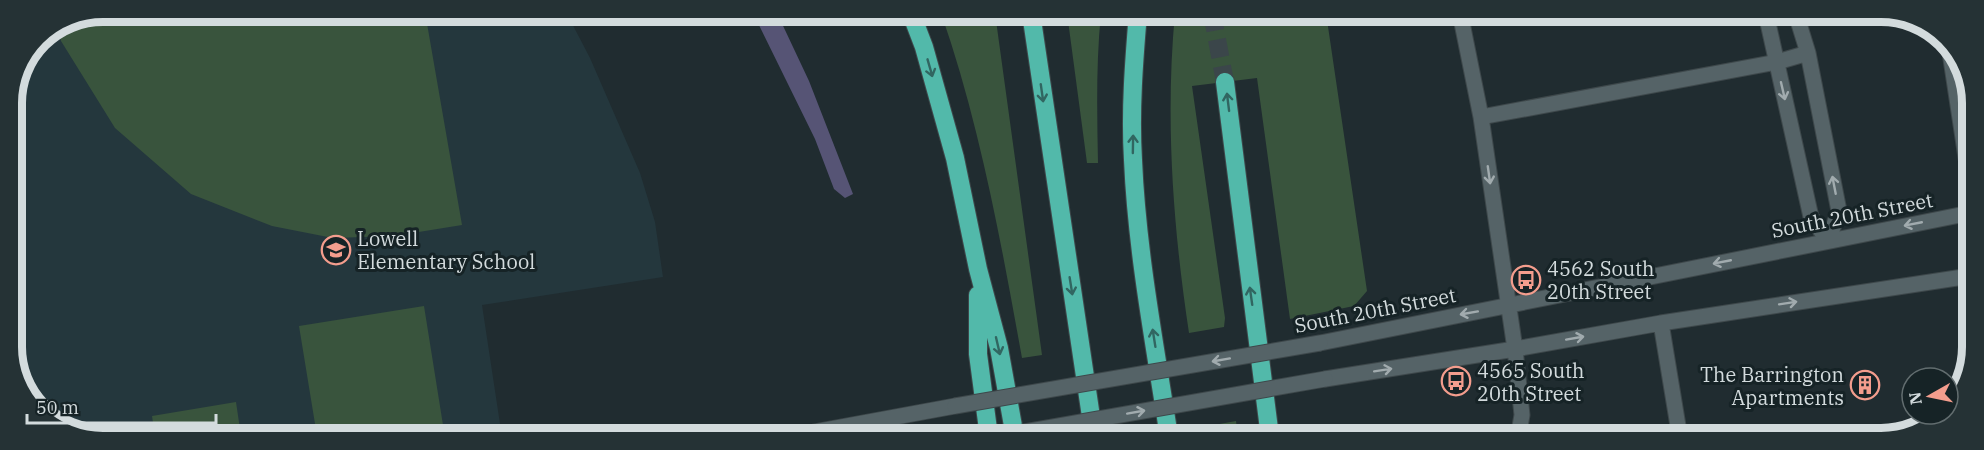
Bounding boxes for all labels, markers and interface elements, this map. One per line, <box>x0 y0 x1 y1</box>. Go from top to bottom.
one-way arrow <box>925 58 936 77</box>
one-way arrow <box>1778 81 1789 100</box>
one-way arrow <box>1037 83 1048 102</box>
one-way arrow <box>1222 93 1233 113</box>
one-way arrow <box>1127 135 1139 155</box>
one-way arrow <box>1484 164 1495 184</box>
one-way arrow <box>1828 175 1839 195</box>
street label: South 20th Street <box>1769 186 1935 244</box>
one-way arrow <box>1904 219 1923 230</box>
place label: Lowell Elementary School <box>357 225 535 275</box>
school or university icon: Lowell Elementary School <box>320 234 352 266</box>
place label: 4562 South 20th Street <box>1547 255 1655 305</box>
one-way arrow <box>1712 257 1731 269</box>
bus stop icon: 4562 South 20th Street <box>1510 264 1542 296</box>
one-way arrow <box>1066 275 1077 295</box>
street label: South 20th Street <box>1292 281 1458 339</box>
one-way arrow <box>1245 287 1256 306</box>
one-way arrow <box>1778 298 1798 309</box>
one-way arrow <box>1459 308 1479 319</box>
one-way arrow <box>1149 328 1160 348</box>
one-way arrow <box>1565 332 1584 343</box>
one-way arrow <box>992 337 1004 356</box>
one-way arrow <box>1211 355 1231 366</box>
place label: 4565 South 20th Street <box>1477 357 1585 407</box>
place label: The Barrington Apartments <box>1700 361 1844 411</box>
one-way arrow <box>1372 364 1392 375</box>
bus stop icon: 4565 South 20th Street <box>1440 365 1472 397</box>
north arrow <box>1900 366 1960 426</box>
building icon: The Barrington Apartments <box>1849 369 1881 401</box>
scale bar <box>27 387 216 425</box>
text: N <box>1904 391 1926 406</box>
text: 50 m <box>36 396 79 419</box>
one-way arrow <box>1125 407 1145 418</box>

